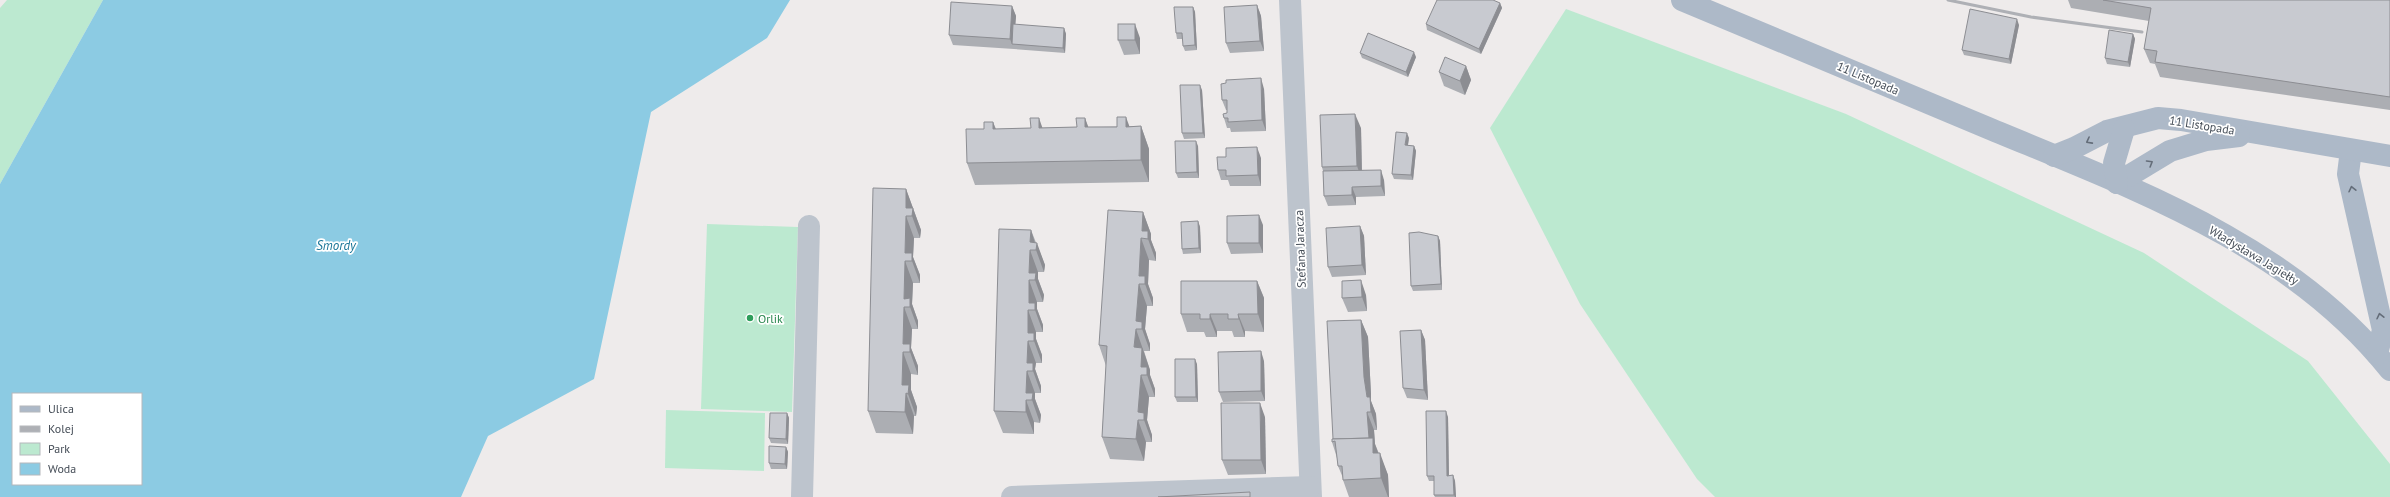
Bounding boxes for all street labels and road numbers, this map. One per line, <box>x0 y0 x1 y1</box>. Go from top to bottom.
street label: 11 Listopada <box>1835 58 1901 98</box>
street label: 11 Listopada <box>2168 112 2236 138</box>
street label: Stefana Jaracza <box>1291 210 1309 288</box>
street label: Władysława Jagiełły <box>2207 222 2302 288</box>

